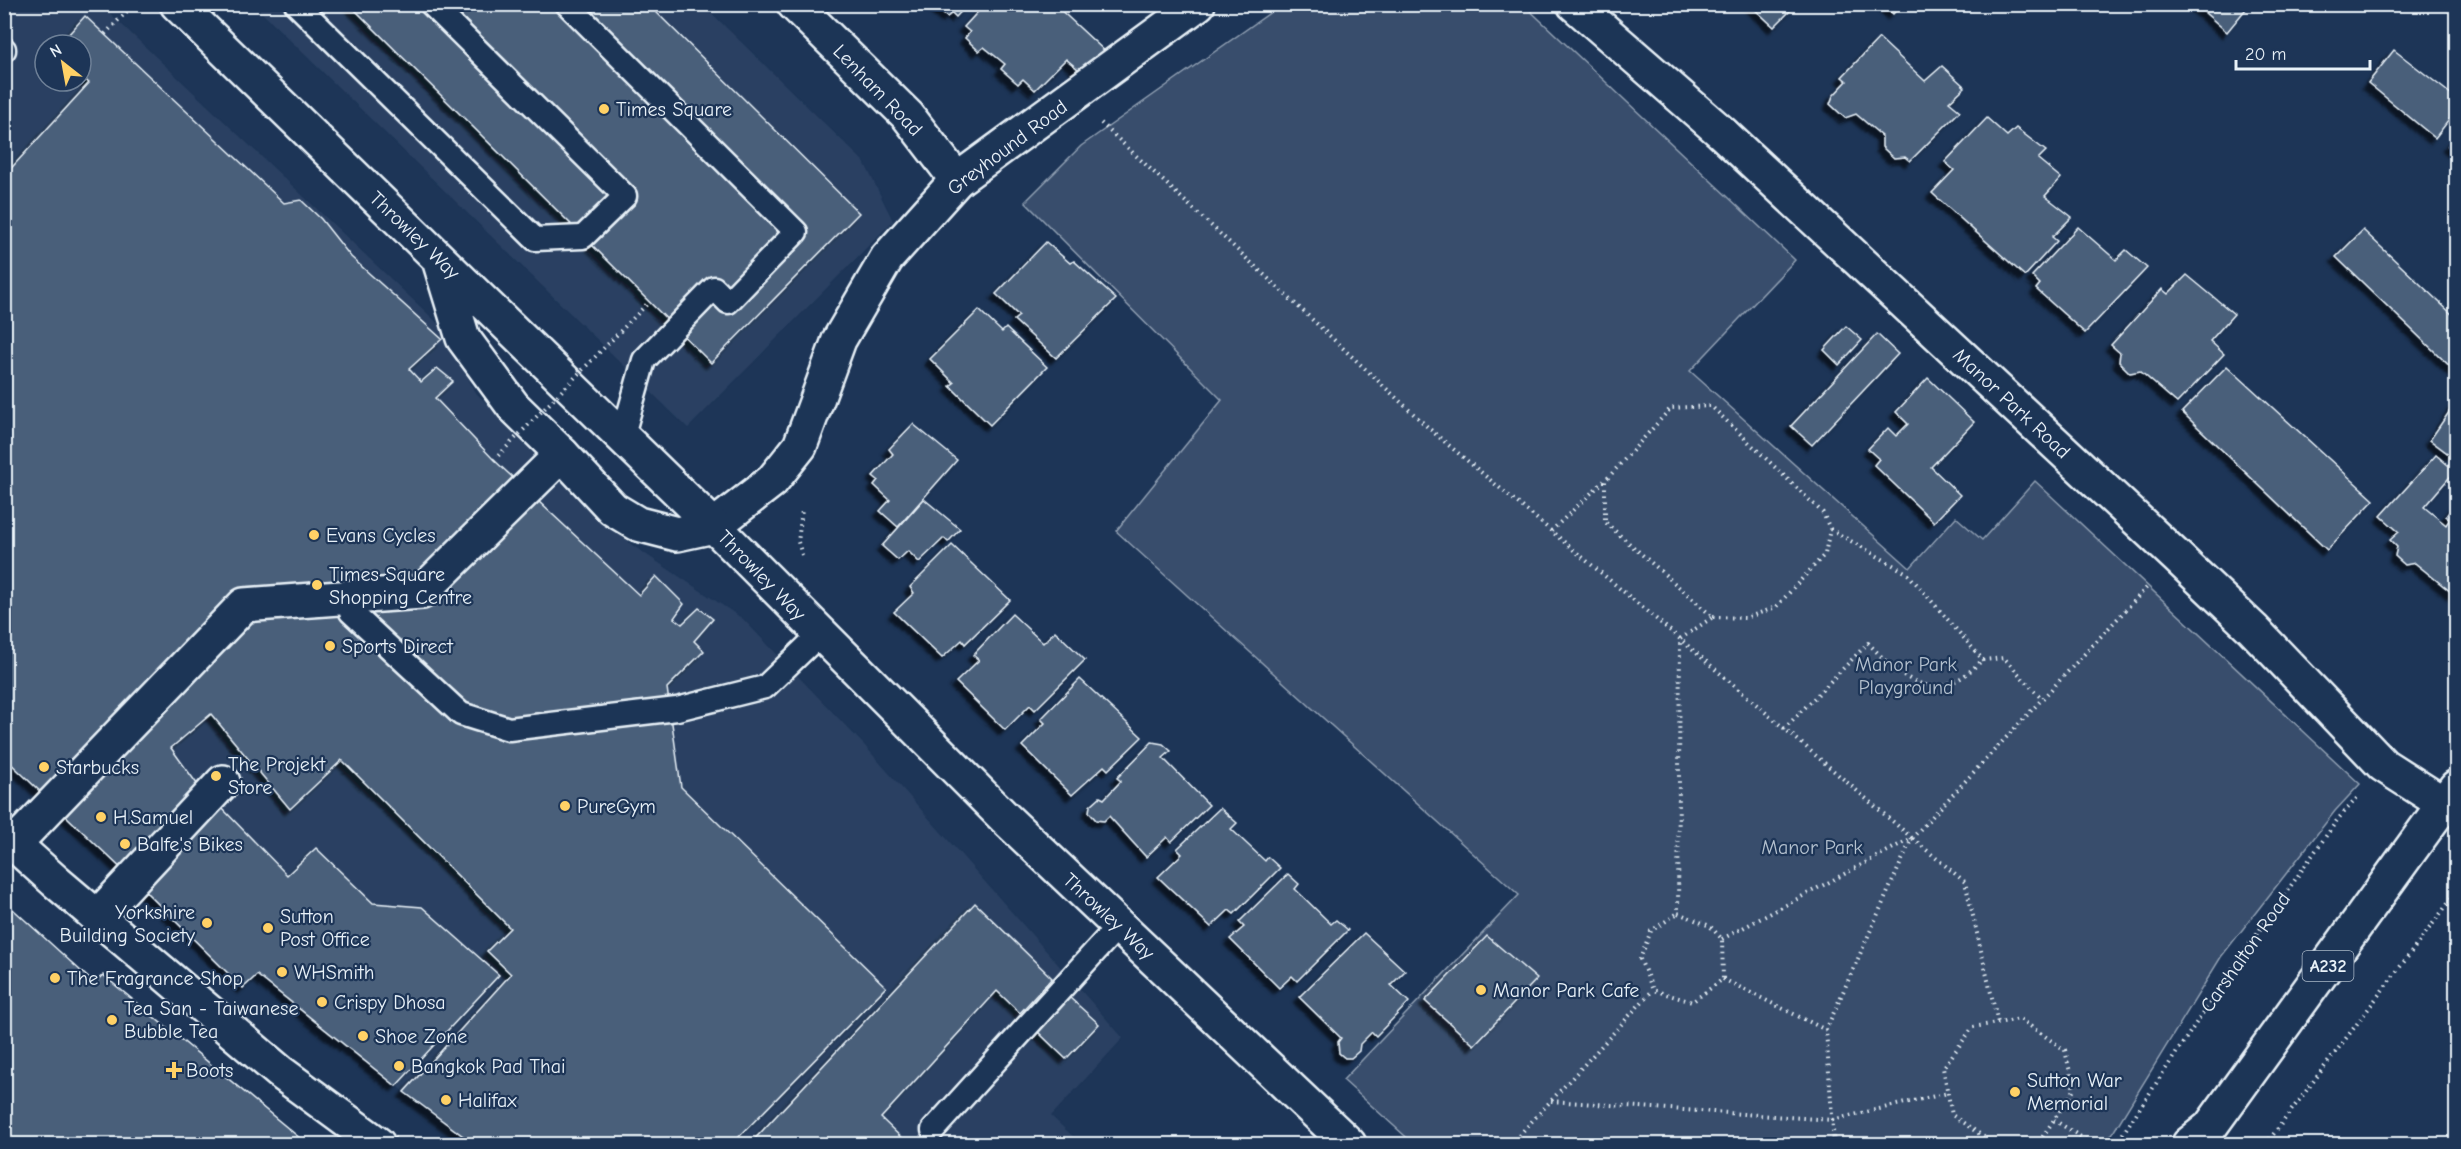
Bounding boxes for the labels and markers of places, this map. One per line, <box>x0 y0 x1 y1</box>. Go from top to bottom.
place label: Times Square <box>616 98 732 121</box>
marker: Times Square <box>597 102 611 116</box>
place label: Evans Cycles <box>326 524 436 547</box>
marker: Evans Cycles <box>307 528 321 542</box>
place label: Times Square Shopping Centre <box>329 563 472 609</box>
marker: Times Square Shopping Centre <box>310 578 324 592</box>
place label: Sports Direct <box>342 635 454 658</box>
marker: Sports Direct <box>323 639 337 653</box>
place label: The Projekt Store <box>228 753 327 799</box>
place label: Starbucks <box>56 756 139 779</box>
marker: Starbucks <box>37 760 51 774</box>
marker: The Projekt Store <box>209 769 223 783</box>
place label: PureGym <box>577 795 656 818</box>
marker: PureGym <box>558 799 572 813</box>
place label: H.Samuel <box>113 806 193 829</box>
marker: H.Samuel <box>94 810 108 824</box>
place label: Balfe's Bikes <box>137 833 243 856</box>
marker: Balfe's Bikes <box>118 837 132 851</box>
place label: Yorkshire Building Society <box>60 901 195 947</box>
place label: Sutton Post Office <box>280 905 370 951</box>
marker: Yorkshire Building Society <box>200 916 214 930</box>
marker: Sutton Post Office <box>261 921 275 935</box>
place label: WHSmith <box>294 961 374 984</box>
marker: WHSmith <box>275 965 289 979</box>
place label: The Fragrance Shop <box>67 967 243 990</box>
marker: The Fragrance Shop <box>48 971 62 985</box>
place label: Manor Park Cafe <box>1493 979 1639 1002</box>
marker: Manor Park Cafe <box>1474 983 1488 997</box>
place label: Crispy Dhosa <box>334 991 446 1014</box>
marker: Crispy Dhosa <box>315 995 329 1009</box>
place label: Tea San - Taiwanese Bubble Tea <box>124 997 298 1043</box>
marker: Tea San - Taiwanese Bubble Tea <box>105 1013 119 1027</box>
place label: Shoe Zone <box>375 1025 467 1048</box>
marker: Shoe Zone <box>356 1029 370 1043</box>
place label: Bangkok Pad Thai <box>411 1055 566 1078</box>
place label: Boots <box>186 1059 233 1082</box>
marker: Bangkok Pad Thai <box>392 1059 406 1073</box>
marker: Boots <box>167 1063 181 1077</box>
place label: Sutton War Memorial <box>2027 1069 2122 1115</box>
marker: Sutton War Memorial <box>2008 1085 2022 1099</box>
place label: Halifax <box>458 1089 517 1112</box>
marker: Halifax <box>439 1093 453 1107</box>

